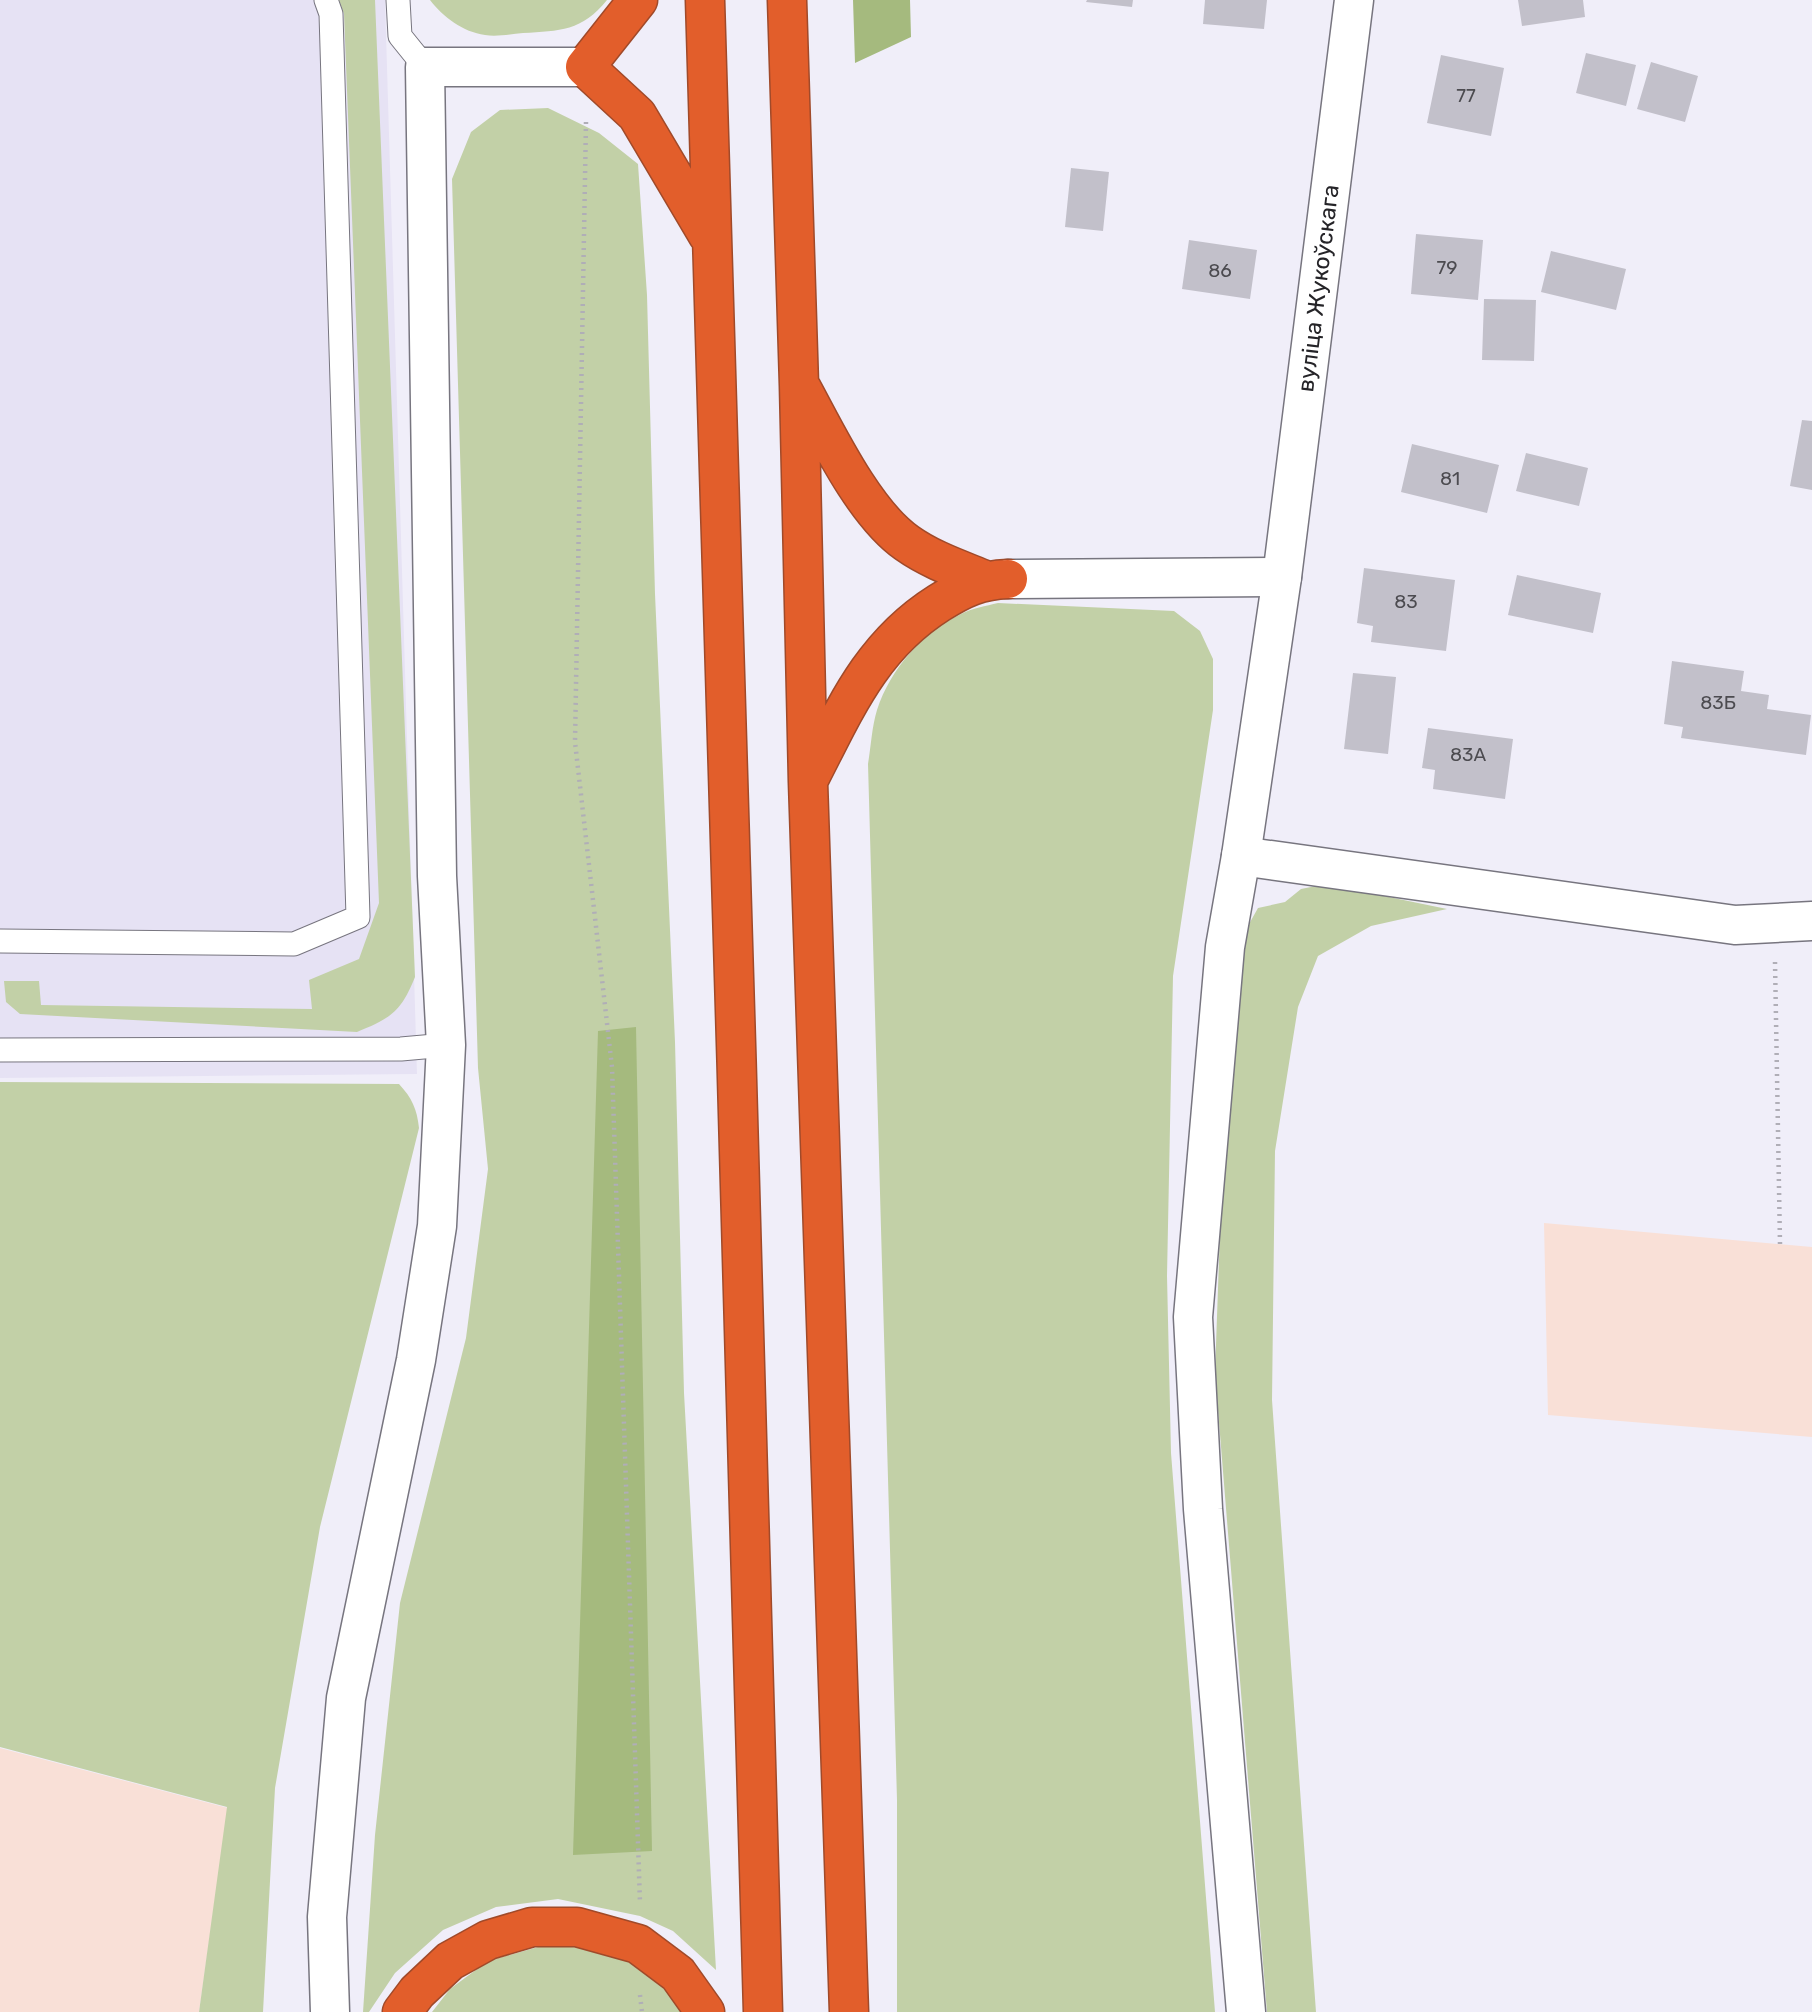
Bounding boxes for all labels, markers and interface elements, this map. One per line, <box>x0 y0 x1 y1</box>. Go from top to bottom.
house number: 77 <box>1456 84 1476 107</box>
street label: вуліца Жукоўскага <box>1291 183 1345 393</box>
house number: 79 <box>1436 256 1458 279</box>
house number: 86 <box>1208 259 1232 282</box>
house number: 81 <box>1440 467 1460 490</box>
house number: 83 <box>1394 590 1418 613</box>
house number: 83Б <box>1700 691 1736 714</box>
house number: 83А <box>1450 743 1486 766</box>

